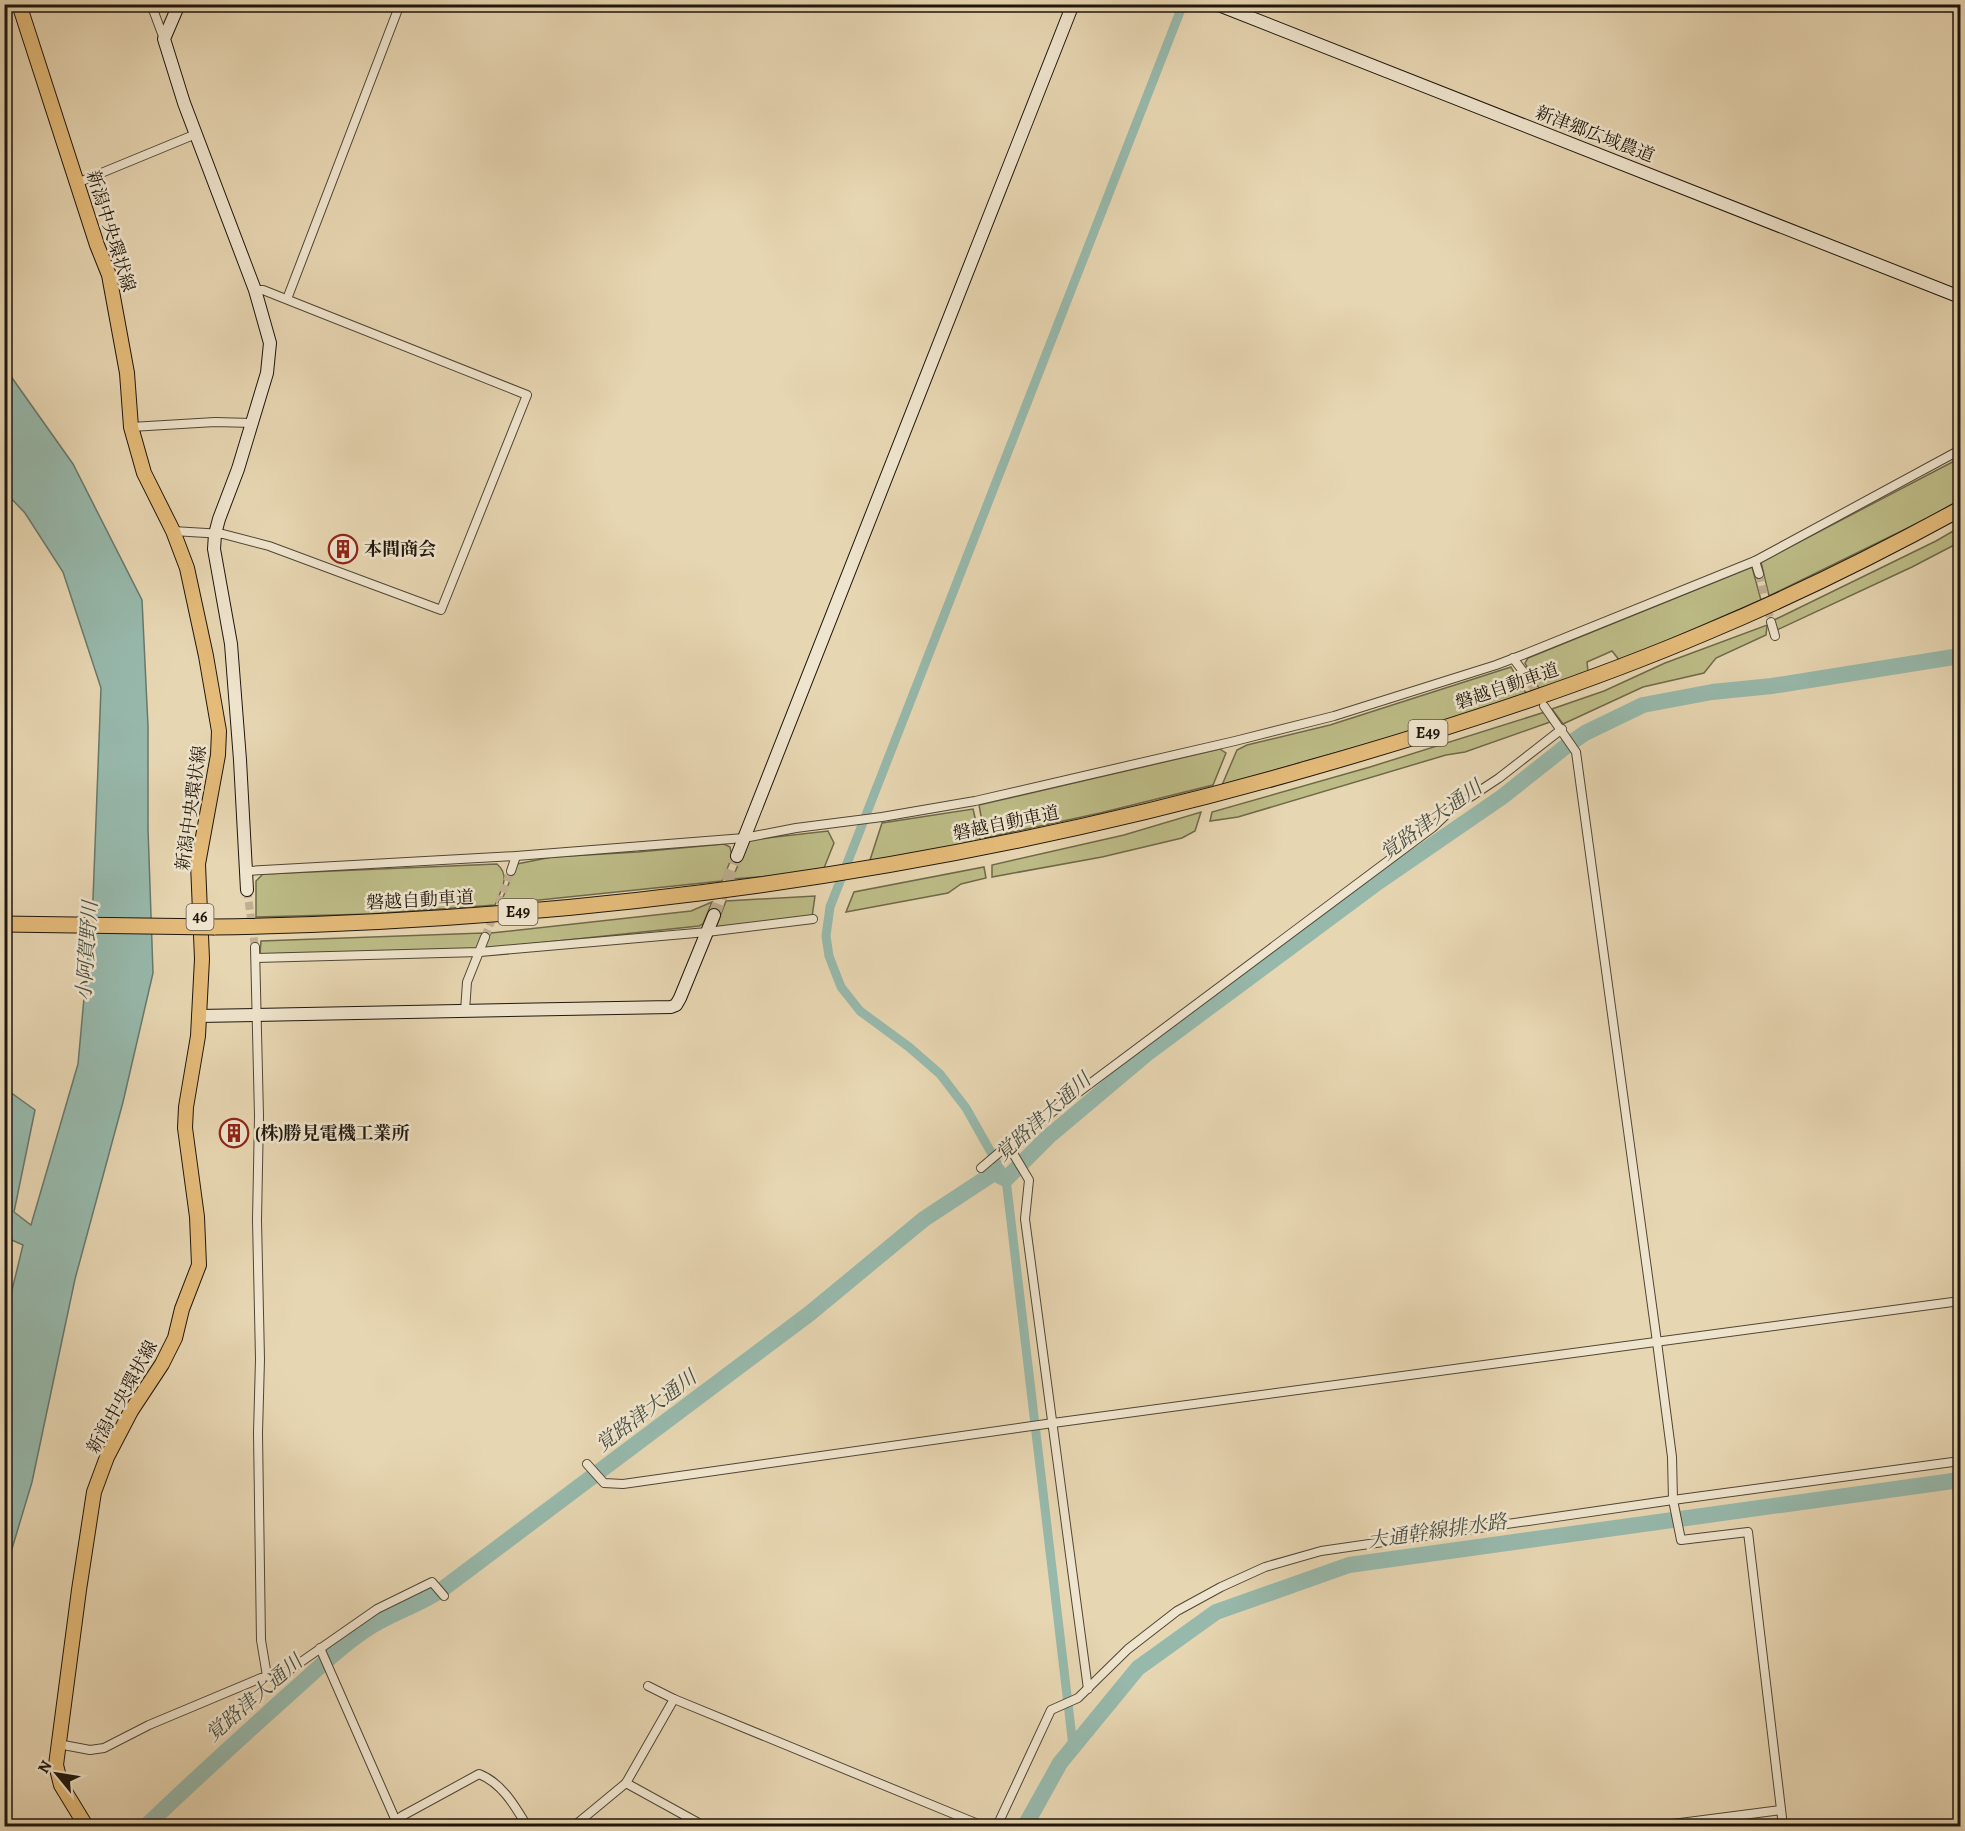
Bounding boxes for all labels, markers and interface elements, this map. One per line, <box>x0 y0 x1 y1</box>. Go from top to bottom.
street label: 新津郷広域農道 <box>1532 100 1658 168</box>
street label: 新潟中央環状線 <box>81 167 141 295</box>
building icon: 本間商会 <box>327 533 359 565</box>
place label: 本間商会 <box>364 537 436 561</box>
street label: 磐越自動車道 <box>1452 657 1562 715</box>
road number: E49 <box>1408 720 1448 746</box>
street label: 新潟中央環状線 <box>170 744 212 872</box>
water label: 覚路津大通川 <box>1375 773 1489 866</box>
street label: 磐越自動車道 <box>951 800 1061 846</box>
street label: 磐越自動車道 <box>365 885 475 915</box>
water label: 小阿賀野川 <box>70 898 104 1002</box>
road number: E49 <box>498 899 538 925</box>
road number: 46 <box>186 904 214 930</box>
water label: 覚路津大通川 <box>989 1065 1098 1167</box>
building icon: (株)勝見電機工業所 <box>218 1117 250 1149</box>
place label: (株)勝見電機工業所 <box>255 1121 409 1145</box>
street label: 新潟中央環状線 <box>81 1336 163 1458</box>
water label: 覚路津大通川 <box>590 1363 704 1458</box>
water label: 大通幹線排水路 <box>1366 1508 1510 1554</box>
water label: 覚路津大通川 <box>200 1647 310 1748</box>
north arrow <box>27 1744 87 1804</box>
text: N <box>32 1756 57 1778</box>

